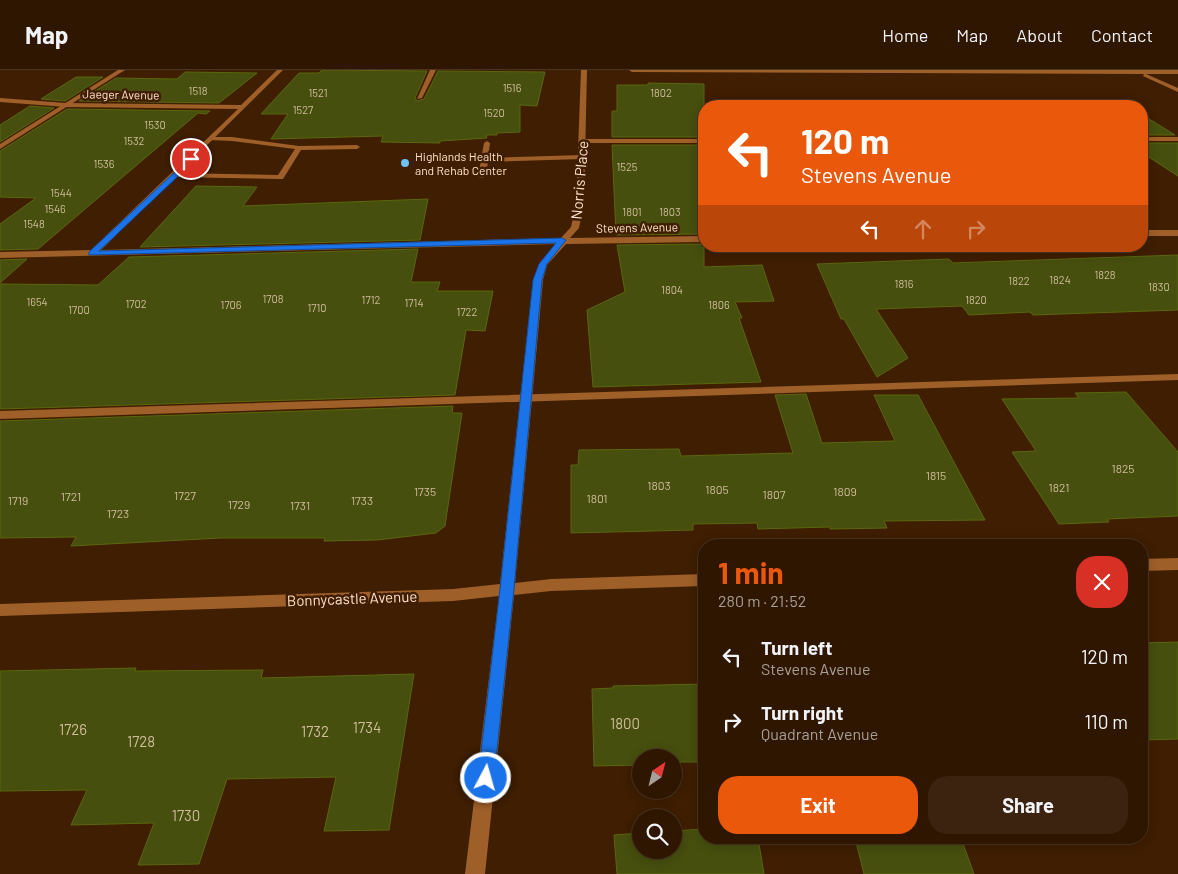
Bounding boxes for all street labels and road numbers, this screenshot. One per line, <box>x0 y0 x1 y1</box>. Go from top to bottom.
street label: Jaeger Avenue <box>82 86 160 102</box>
street label: Norris Place <box>567 140 591 220</box>
street label: Stevens Avenue <box>596 219 678 235</box>
street label: Bonnycastle Avenue <box>286 587 418 609</box>

